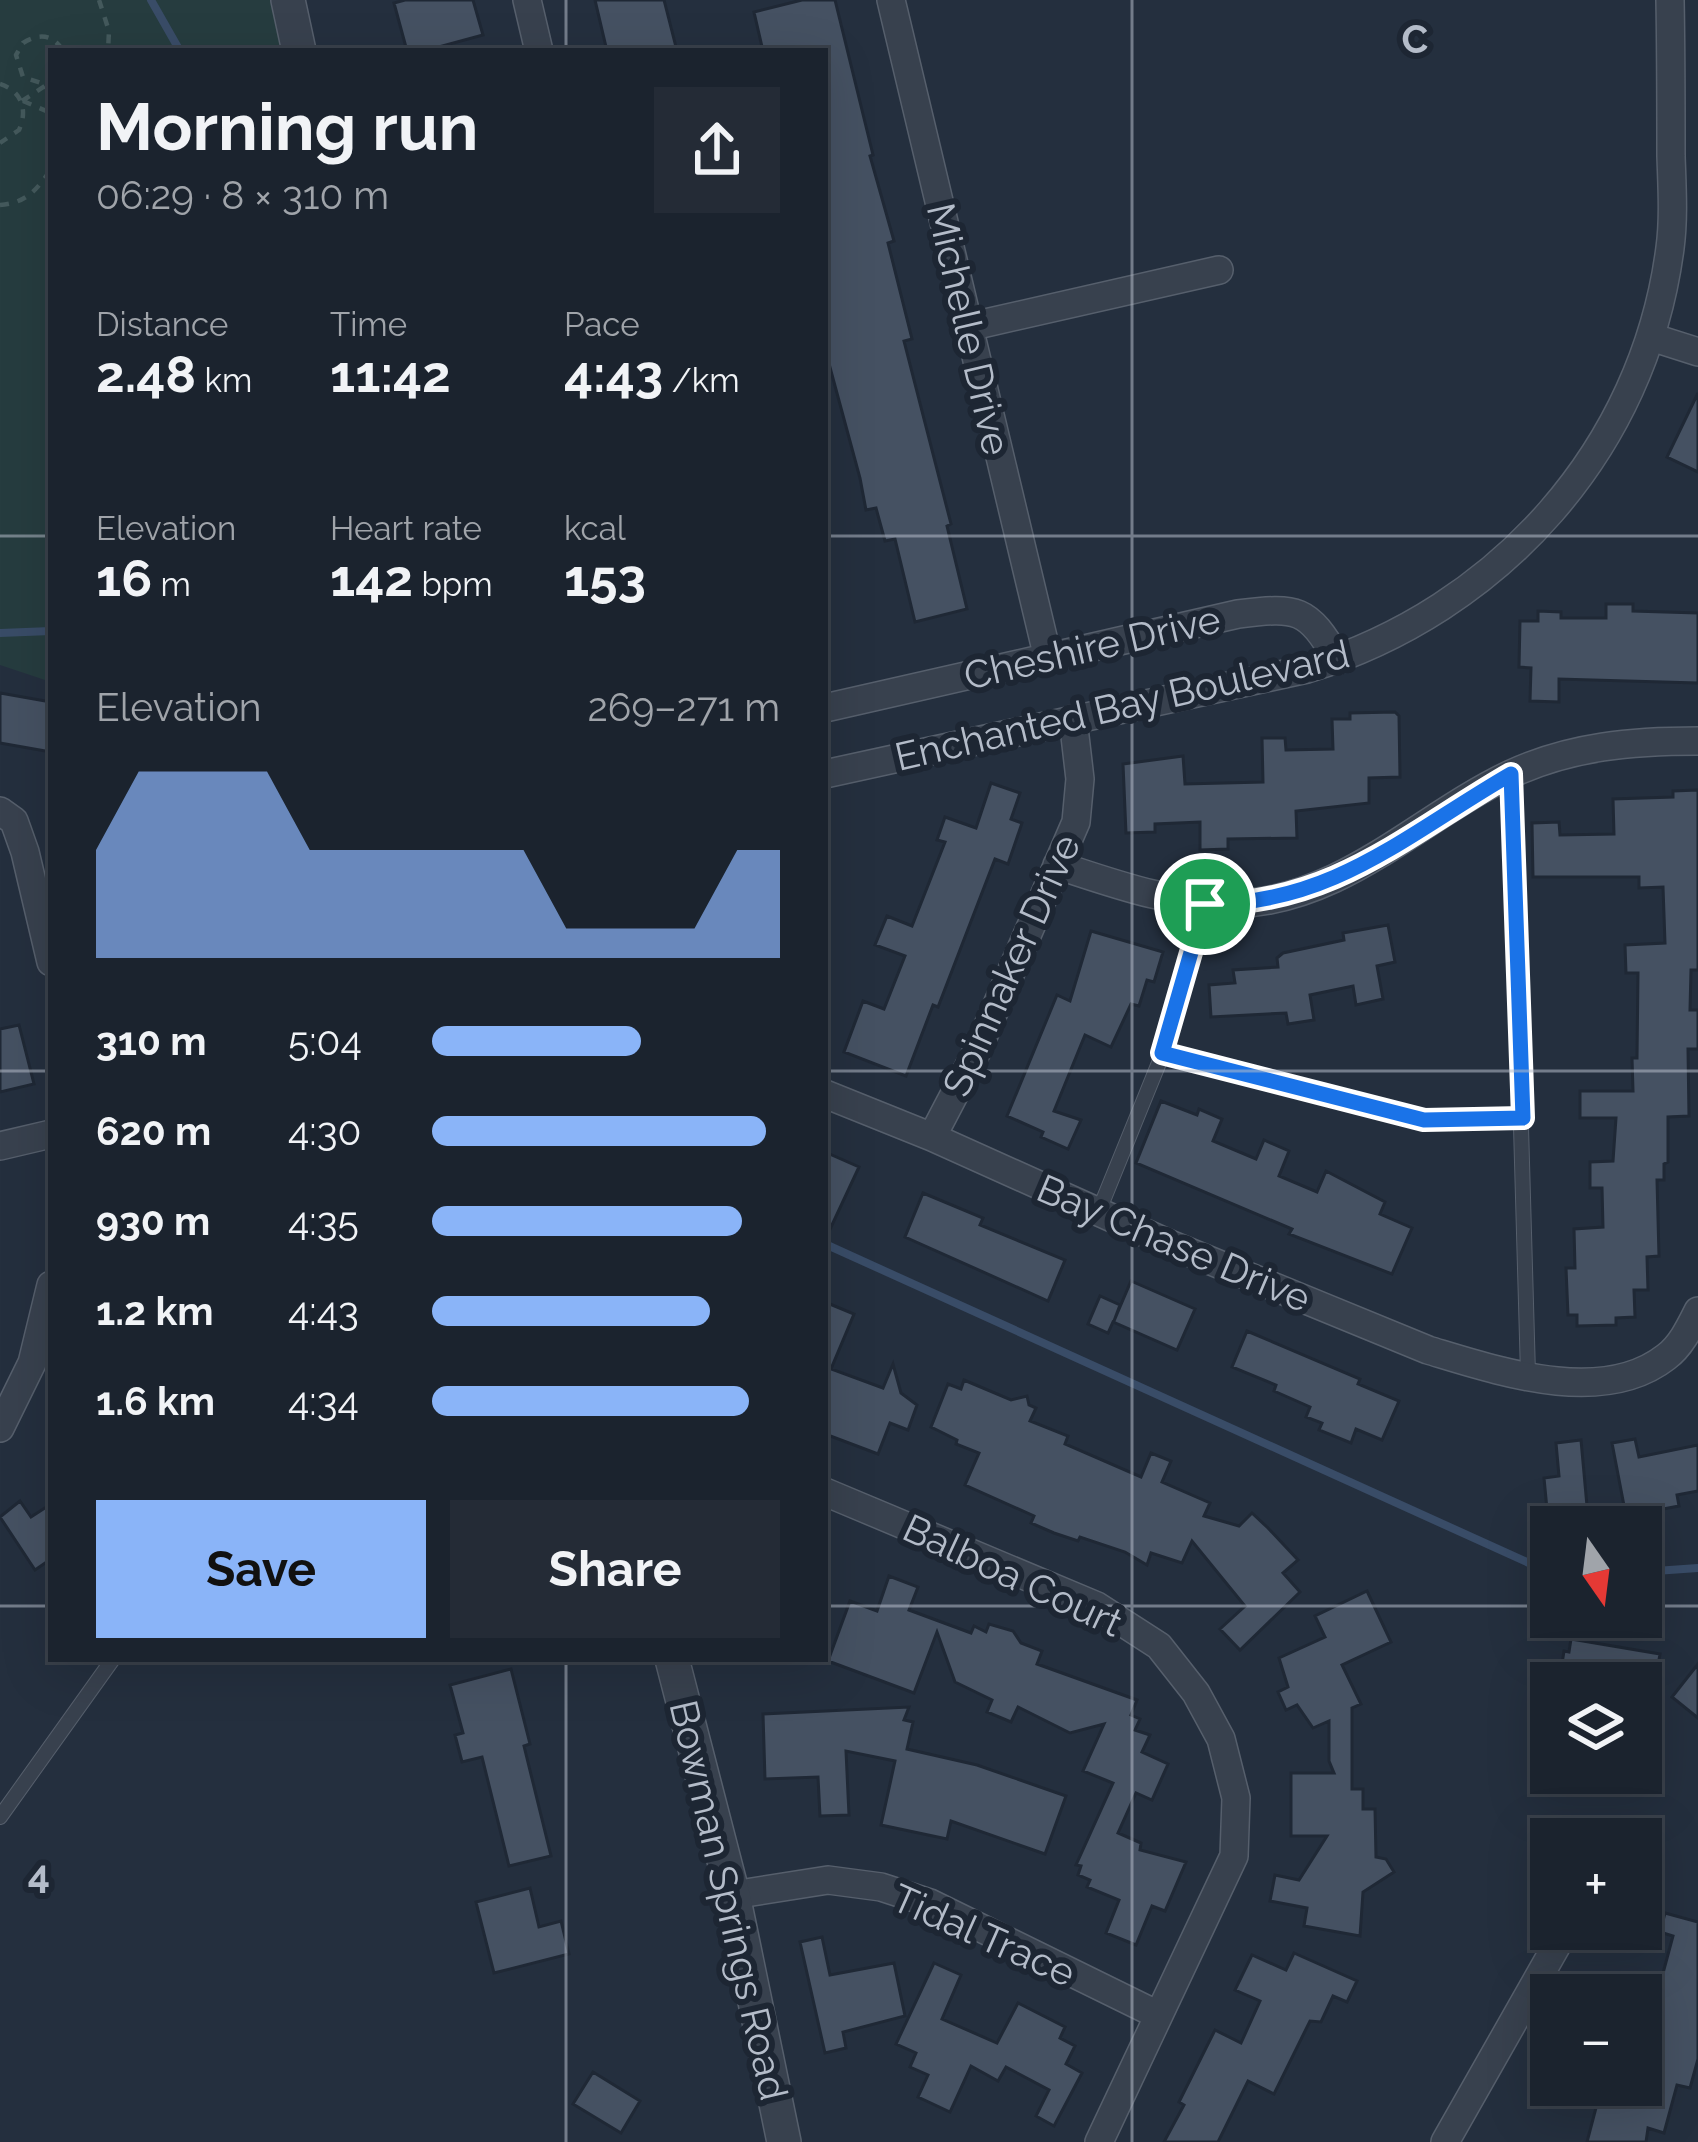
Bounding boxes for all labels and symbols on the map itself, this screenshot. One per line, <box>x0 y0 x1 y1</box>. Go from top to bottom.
text: C <box>1402 16 1429 62</box>
street label: Michelle Drive <box>918 199 1020 459</box>
street label: Cheshire Drive <box>959 595 1225 699</box>
street label: Enchanted Bay Boulevard <box>890 630 1354 780</box>
street label: Spinnaker Drive <box>933 827 1089 1103</box>
pin <box>1154 853 1256 955</box>
street label: Bay Chase Drive <box>1031 1165 1317 1321</box>
street label: Balboa Court <box>896 1504 1130 1646</box>
north arrow <box>1530 1506 1662 1638</box>
street label: Bowman Springs Road <box>661 1696 797 2104</box>
text: 4 <box>28 1851 50 1897</box>
street label: Tidal Trace <box>885 1874 1083 1996</box>

